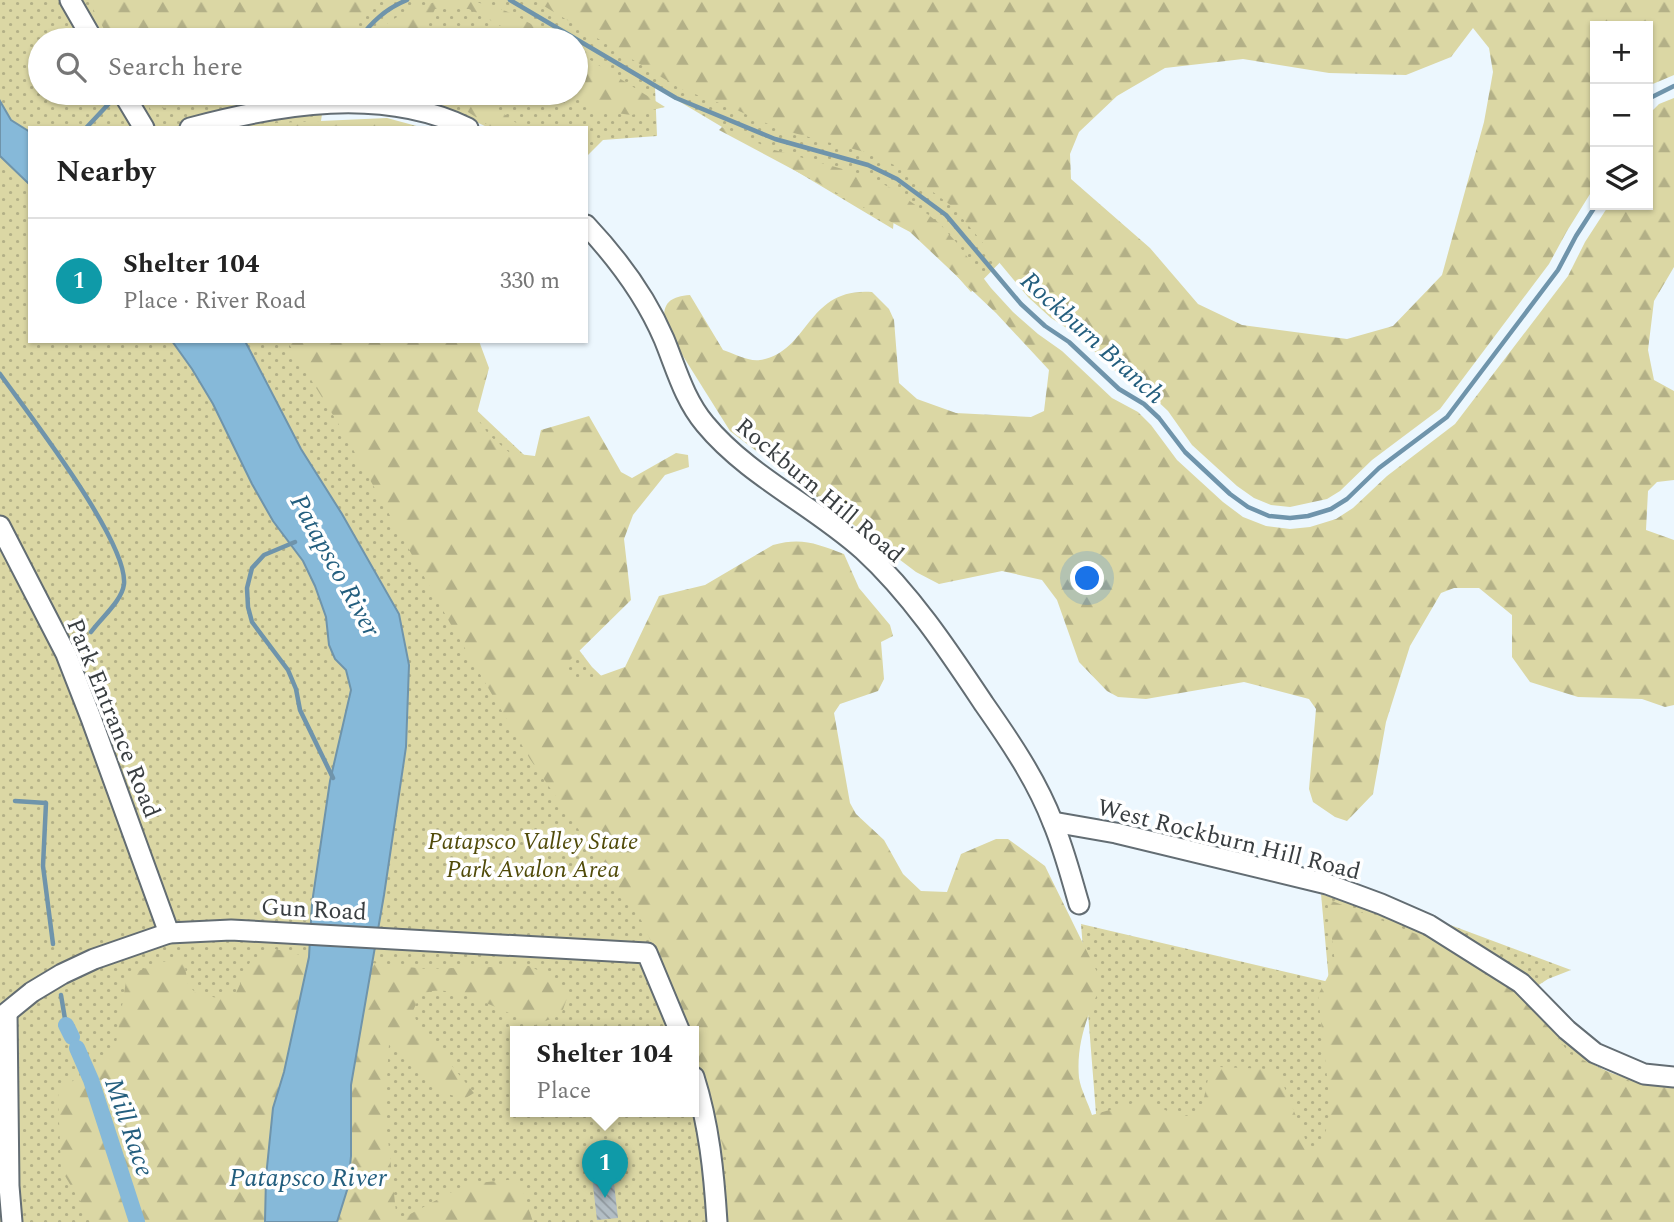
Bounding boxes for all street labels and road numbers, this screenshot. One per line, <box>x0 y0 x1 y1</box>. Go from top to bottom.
street label: Rockburn Hill Road <box>727 409 912 572</box>
street label: Park Entrance Road <box>57 613 170 824</box>
street label: West Rockburn Hill Road <box>1093 790 1364 890</box>
street label: Gun Road <box>260 889 368 931</box>

